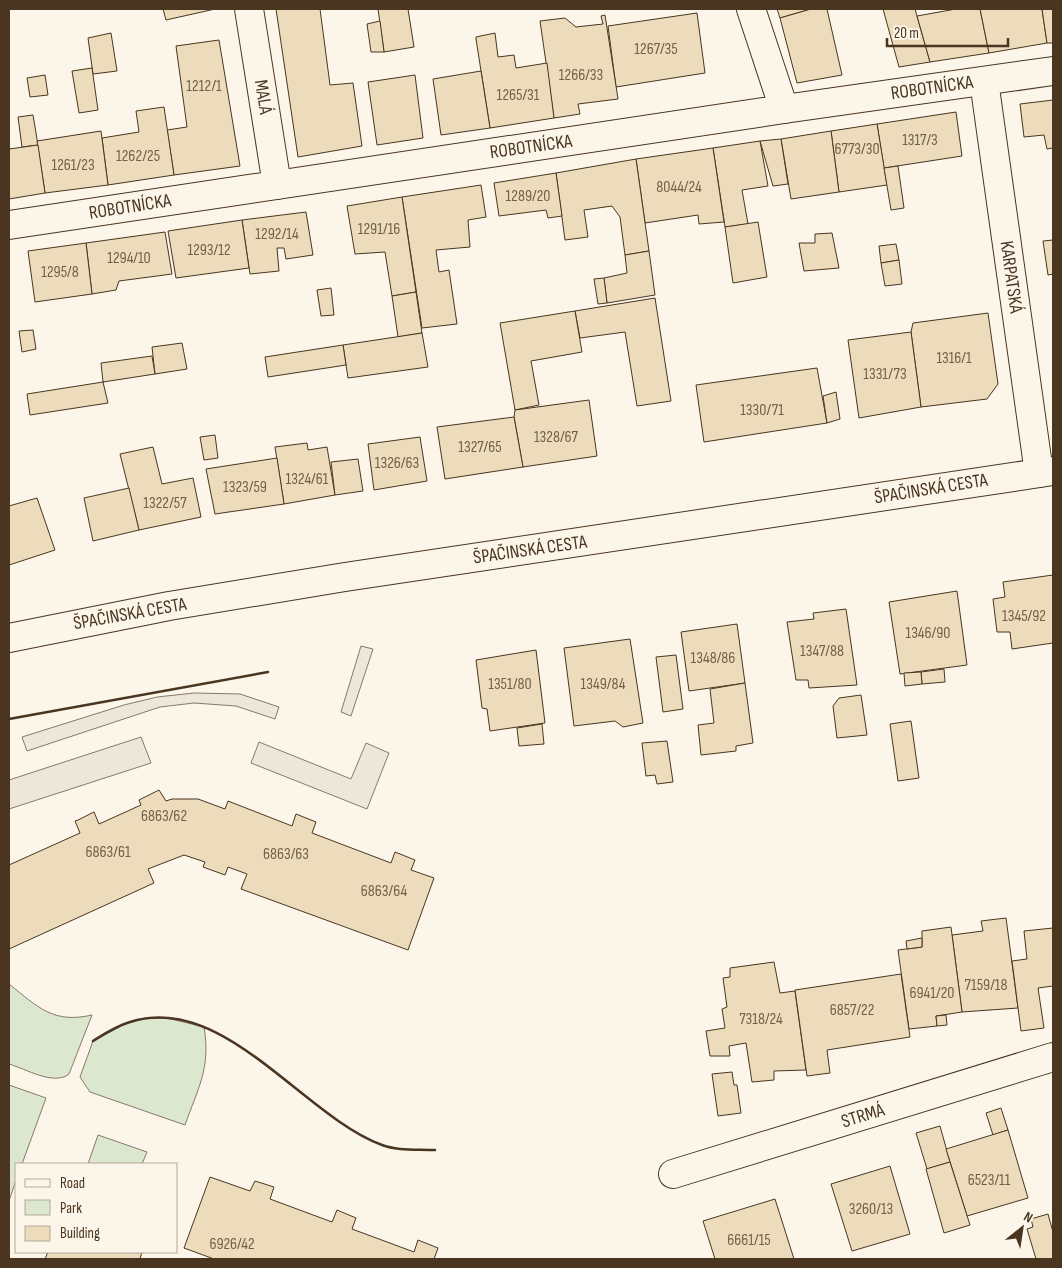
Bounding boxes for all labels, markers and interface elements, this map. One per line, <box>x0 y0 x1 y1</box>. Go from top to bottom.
scale bar <box>887 15 1008 47</box>
text: 20 m <box>894 24 919 43</box>
house number: 1267/35 <box>634 40 678 59</box>
house number: 1266/33 <box>559 66 603 85</box>
street label: ROBOTNÍCKA <box>889 71 975 105</box>
house number: 1212/1 <box>186 77 222 96</box>
street label: MALÁ <box>249 78 277 117</box>
house number: 1265/31 <box>497 86 540 105</box>
street label: ROBOTNÍCKA <box>488 130 574 164</box>
house number: 1317/3 <box>902 131 938 150</box>
house number: 6773/30 <box>834 140 880 159</box>
house number: 1262/25 <box>116 147 160 166</box>
house number: 1261/23 <box>51 156 95 175</box>
house number: 8044/24 <box>656 178 702 197</box>
house number: 1289/20 <box>506 187 550 206</box>
street label: ROBOTNÍCKA <box>87 189 174 225</box>
house number: 1291/16 <box>358 220 400 239</box>
house number: 1292/14 <box>255 225 299 244</box>
street label: KARPATSKÁ <box>995 239 1028 316</box>
house number: 1293/12 <box>187 241 231 260</box>
house number: 1294/10 <box>107 249 151 268</box>
house number: 1295/8 <box>41 263 79 282</box>
house number: 1316/1 <box>936 349 972 368</box>
house number: 1331/73 <box>863 365 907 384</box>
house number: 1330/71 <box>740 401 784 420</box>
house number: 1328/67 <box>534 428 579 447</box>
house number: 1327/65 <box>458 438 502 457</box>
house number: 1326/63 <box>375 454 419 473</box>
street label: ŠPAČINSKÁ CESTA <box>873 469 990 509</box>
house number: 1324/61 <box>286 470 329 489</box>
house number: 1323/59 <box>223 478 267 497</box>
house number: 1322/57 <box>143 494 187 513</box>
street label: ŠPAČINSKÁ CESTA <box>472 531 589 569</box>
street label: ŠPAČINSKÁ CESTA <box>72 593 189 635</box>
house number: 1345/92 <box>1002 607 1046 626</box>
house number: 1346/90 <box>906 624 950 643</box>
house number: 1347/88 <box>800 642 844 661</box>
house number: 1348/86 <box>691 649 735 668</box>
house number: 1351/80 <box>488 675 532 694</box>
house number: 1349/84 <box>581 675 626 694</box>
house number: 6863/62 <box>141 807 187 826</box>
house number: 6863/61 <box>86 843 131 862</box>
house number: 6863/63 <box>263 845 309 864</box>
house number: 6863/64 <box>361 882 407 901</box>
house number: 7159/18 <box>965 976 1007 995</box>
house number: 6941/20 <box>910 984 955 1003</box>
house number: 6857/22 <box>830 1001 874 1020</box>
house number: 7318/24 <box>739 1010 783 1029</box>
street label: STRMÁ <box>839 1098 888 1133</box>
legend <box>15 1163 178 1253</box>
house number: 6523/11 <box>968 1171 1011 1190</box>
text: Road <box>60 1174 85 1193</box>
text: Park <box>60 1199 82 1218</box>
house number: 3260/13 <box>849 1200 893 1219</box>
north arrow <box>997 1203 1047 1253</box>
text: N <box>1021 1208 1036 1226</box>
text: Building <box>60 1224 100 1243</box>
house number: 6661/15 <box>727 1231 771 1250</box>
house number: 6926/42 <box>209 1235 255 1254</box>

